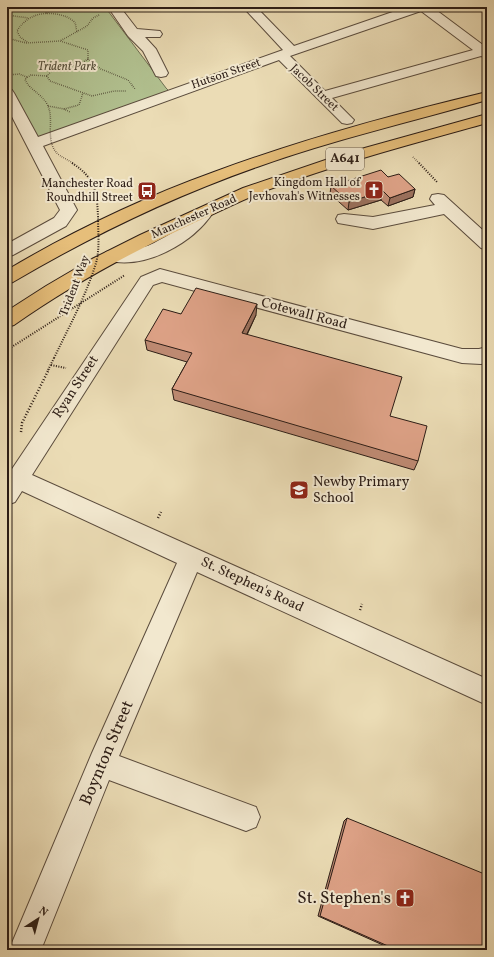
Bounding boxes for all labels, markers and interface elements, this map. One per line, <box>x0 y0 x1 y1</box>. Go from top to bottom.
street label: Hutson Street <box>189 55 263 93</box>
park label: Trident Park <box>38 59 97 75</box>
street label: Jacob Street <box>286 61 342 115</box>
road number: A641 <box>326 148 364 170</box>
place label: Kingdom Hall of Jevhovah's Witnesses <box>249 175 362 205</box>
place label: Manchester Road Roundhill Street <box>41 176 133 206</box>
church icon: Kingdom Hall of Jevhovah's Witnesses <box>363 179 385 201</box>
bus stop icon: Manchester Road Roundhill Street <box>136 180 158 202</box>
street label: Manchester Road <box>149 191 239 243</box>
street label: Trident Way <box>56 253 94 319</box>
street label: Cotewall Road <box>259 293 349 335</box>
street label: Ryan Street <box>49 352 103 422</box>
place label: Newby Primary School <box>313 473 410 508</box>
school or university icon: Newby Primary School <box>288 479 310 501</box>
street label: St. Stephen's Road <box>197 553 307 617</box>
street label: Boynton Street <box>75 697 139 809</box>
place label: St. Stephen's <box>297 887 391 910</box>
church icon: St. Stephen's <box>394 887 416 909</box>
north arrow <box>18 899 58 939</box>
text: N <box>35 904 51 921</box>

